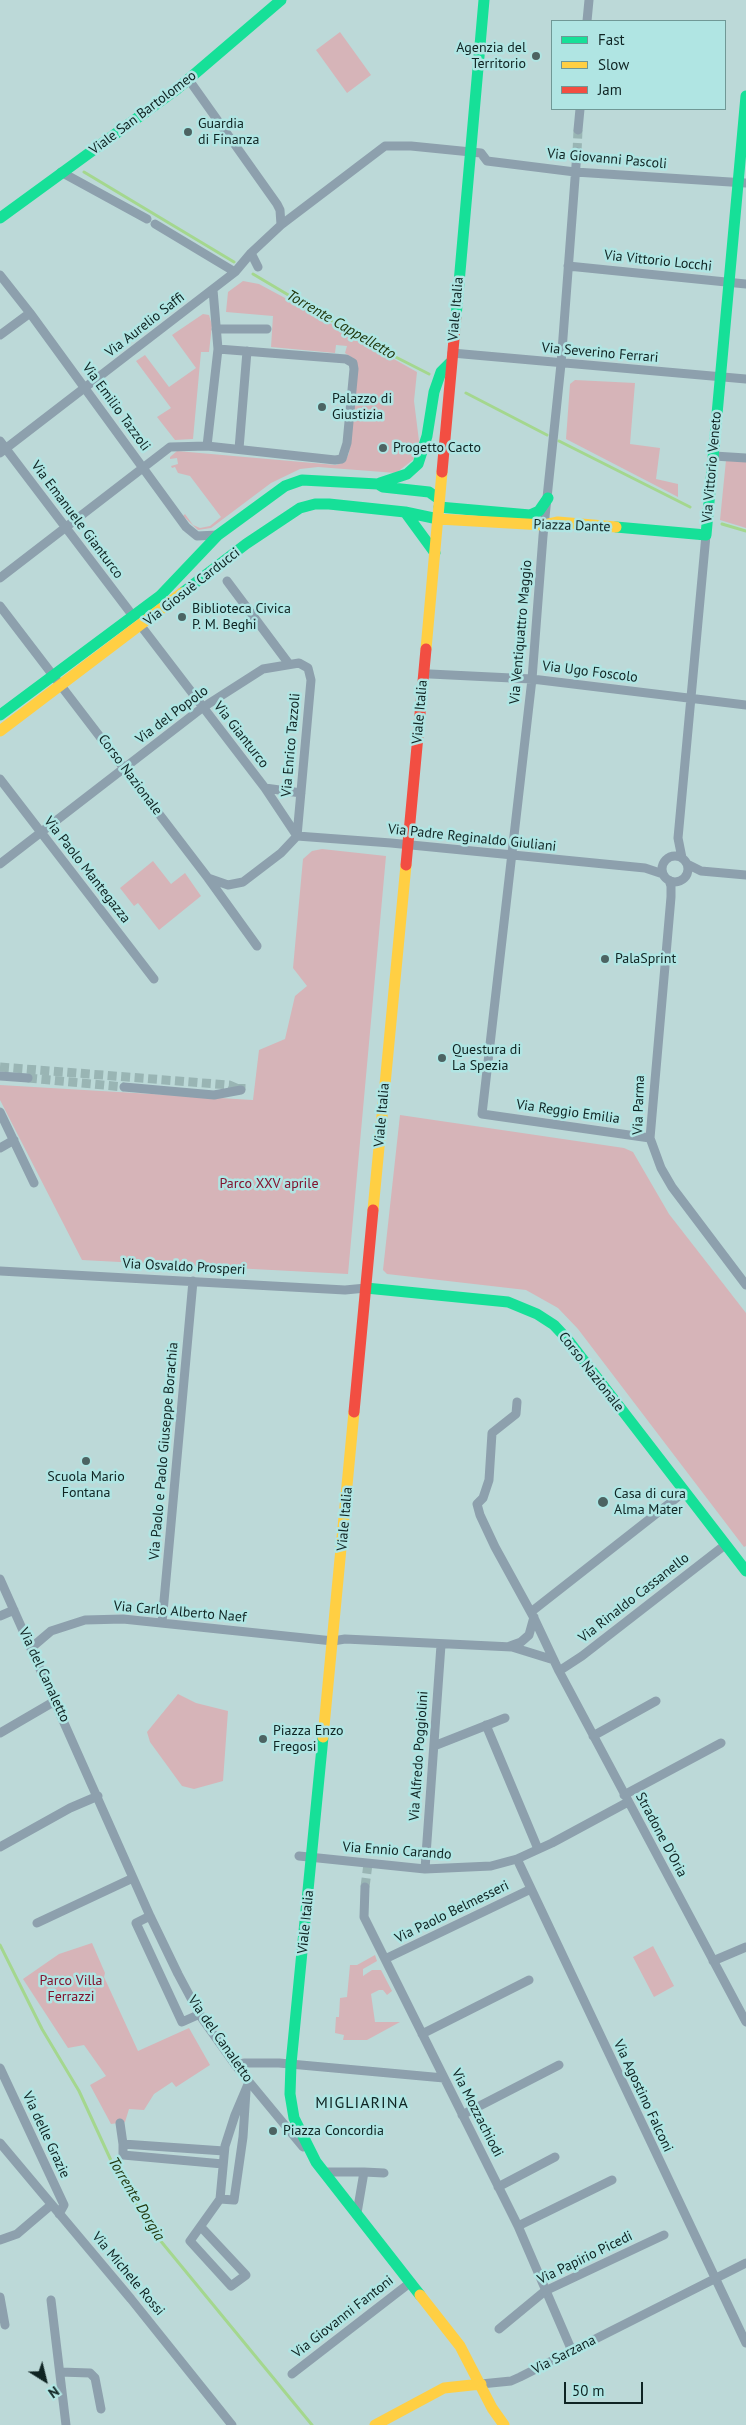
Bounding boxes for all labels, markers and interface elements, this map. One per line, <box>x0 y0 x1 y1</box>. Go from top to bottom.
legend <box>551 20 726 110</box>
text: Fast <box>598 30 625 49</box>
place label: Agenzia del Territorio <box>456 40 526 72</box>
marker: Agenzia del Territorio <box>530 50 542 62</box>
text: Slow <box>598 55 629 74</box>
street label: Viale San Bartolomeo <box>86 67 200 159</box>
text: Jam <box>598 80 622 99</box>
place label: Guardia di Finanza <box>198 116 259 148</box>
marker: Guardia di Finanza <box>182 126 194 138</box>
street label: Via Giovanni Pascoli <box>546 145 668 173</box>
street label: Via Vittorio Locchi <box>603 247 713 275</box>
street label: Viale Italia <box>445 276 467 342</box>
water label: Torrente Cappelletto <box>283 286 399 364</box>
street label: Via Aurelio Saffi <box>102 289 188 361</box>
street label: Via Severino Ferrari <box>541 340 659 366</box>
street label: Via Emilio Tazzoli <box>78 360 154 454</box>
place label: Palazzo di Giustizia <box>332 391 392 424</box>
marker: Palazzo di Giustizia <box>316 401 328 413</box>
street label: Via Vittorio Veneto <box>699 411 725 523</box>
place label: Progetto Cacto <box>393 440 481 456</box>
marker: Progetto Cacto <box>377 442 389 454</box>
street label: Via Emanuele Gianturco <box>27 458 127 582</box>
street label: Piazza Dante <box>533 516 611 536</box>
street label: Via Giosuè Carducci <box>141 544 243 630</box>
street label: Via Ventiquattro Maggio <box>506 559 536 705</box>
place label: Biblioteca Civica P. M. Beghi <box>192 601 291 634</box>
marker: Biblioteca Civica P. M. Beghi <box>176 611 188 623</box>
street label: Via Ugo Foscolo <box>541 658 639 686</box>
street label: Viale Italia <box>409 679 431 745</box>
street label: Via del Popolo <box>132 682 212 748</box>
street label: Via Enrico Tazzoli <box>278 692 304 798</box>
street label: Via Gianturco <box>210 698 272 772</box>
street label: Corso Nazionale <box>94 731 166 819</box>
street label: Via Paolo Mantegazza <box>40 813 134 927</box>
street label: Via Padre Reginaldo Giuliani <box>387 821 557 855</box>
place label: PalaSprint <box>615 951 676 967</box>
marker: PalaSprint <box>599 953 611 965</box>
place label: Questura di La Spezia <box>452 1042 521 1074</box>
marker: Questura di La Spezia <box>436 1052 448 1064</box>
street label: Via Parma <box>630 1075 648 1135</box>
street label: Viale Italia <box>371 1082 393 1148</box>
street label: Via Reggio Emilia <box>515 1096 621 1128</box>
park label: Parco XXV aprile <box>219 1176 319 1192</box>
street label: Via Osvaldo Prosperi <box>122 1255 246 1279</box>
street label: Corso Nazionale <box>555 1329 627 1415</box>
street label: Via Paolo e Paolo Giuseppe Borachia <box>146 1341 182 1561</box>
marker: Scuola Mario Fontana <box>80 1455 92 1467</box>
place label: Scuola Mario Fontana <box>47 1469 125 1501</box>
street label: Viale Italia <box>334 1486 356 1552</box>
place label: Casa di cura Alma Mater <box>614 1486 686 1518</box>
marker: Casa di cura Alma Mater <box>596 1495 610 1509</box>
street label: Via Rinaldo Cassanello <box>575 1550 693 1646</box>
street label: Via Carlo Alberto Naef <box>113 1598 247 1626</box>
street label: Via del Canaletto <box>15 1625 73 1725</box>
street label: Via Alfredo Poggiolini <box>406 1691 432 1821</box>
place label: Piazza Enzo Fregosi <box>273 1723 343 1755</box>
marker: Piazza Enzo Fregosi <box>257 1733 269 1745</box>
street label: Stradone D'Oria <box>632 1790 690 1880</box>
street label: Via Ennio Carando <box>342 1839 452 1863</box>
street label: Via Paolo Belmesseri <box>392 1877 512 1947</box>
street label: Viale Italia <box>294 1889 318 1955</box>
park label: Parco Villa Ferrazzi <box>39 1973 103 2005</box>
street label: Via del Canaletto <box>184 1992 256 2086</box>
street label: Via Agostino Falconi <box>610 2037 676 2155</box>
street label: Via Mozzachiodi <box>448 2066 506 2160</box>
street label: Via delle Grazie <box>19 2089 73 2181</box>
district label: MIGLIARINA <box>314 2093 410 2113</box>
place label: Piazza Concordia <box>283 2123 384 2139</box>
marker: Piazza Concordia <box>267 2125 279 2137</box>
water label: Torrente Dorgia <box>104 2154 168 2244</box>
street label: Via Papirio Picedi <box>535 2228 635 2288</box>
street label: Via Michele Rossi <box>88 2229 168 2319</box>
street label: Via Giovanni Fantoni <box>289 2272 397 2362</box>
street label: Via Sarzana <box>529 2332 599 2378</box>
north arrow <box>20 2355 70 2405</box>
scale bar <box>566 2372 645 2404</box>
text: 50 m <box>572 2381 605 2400</box>
text: N <box>45 2382 63 2402</box>

